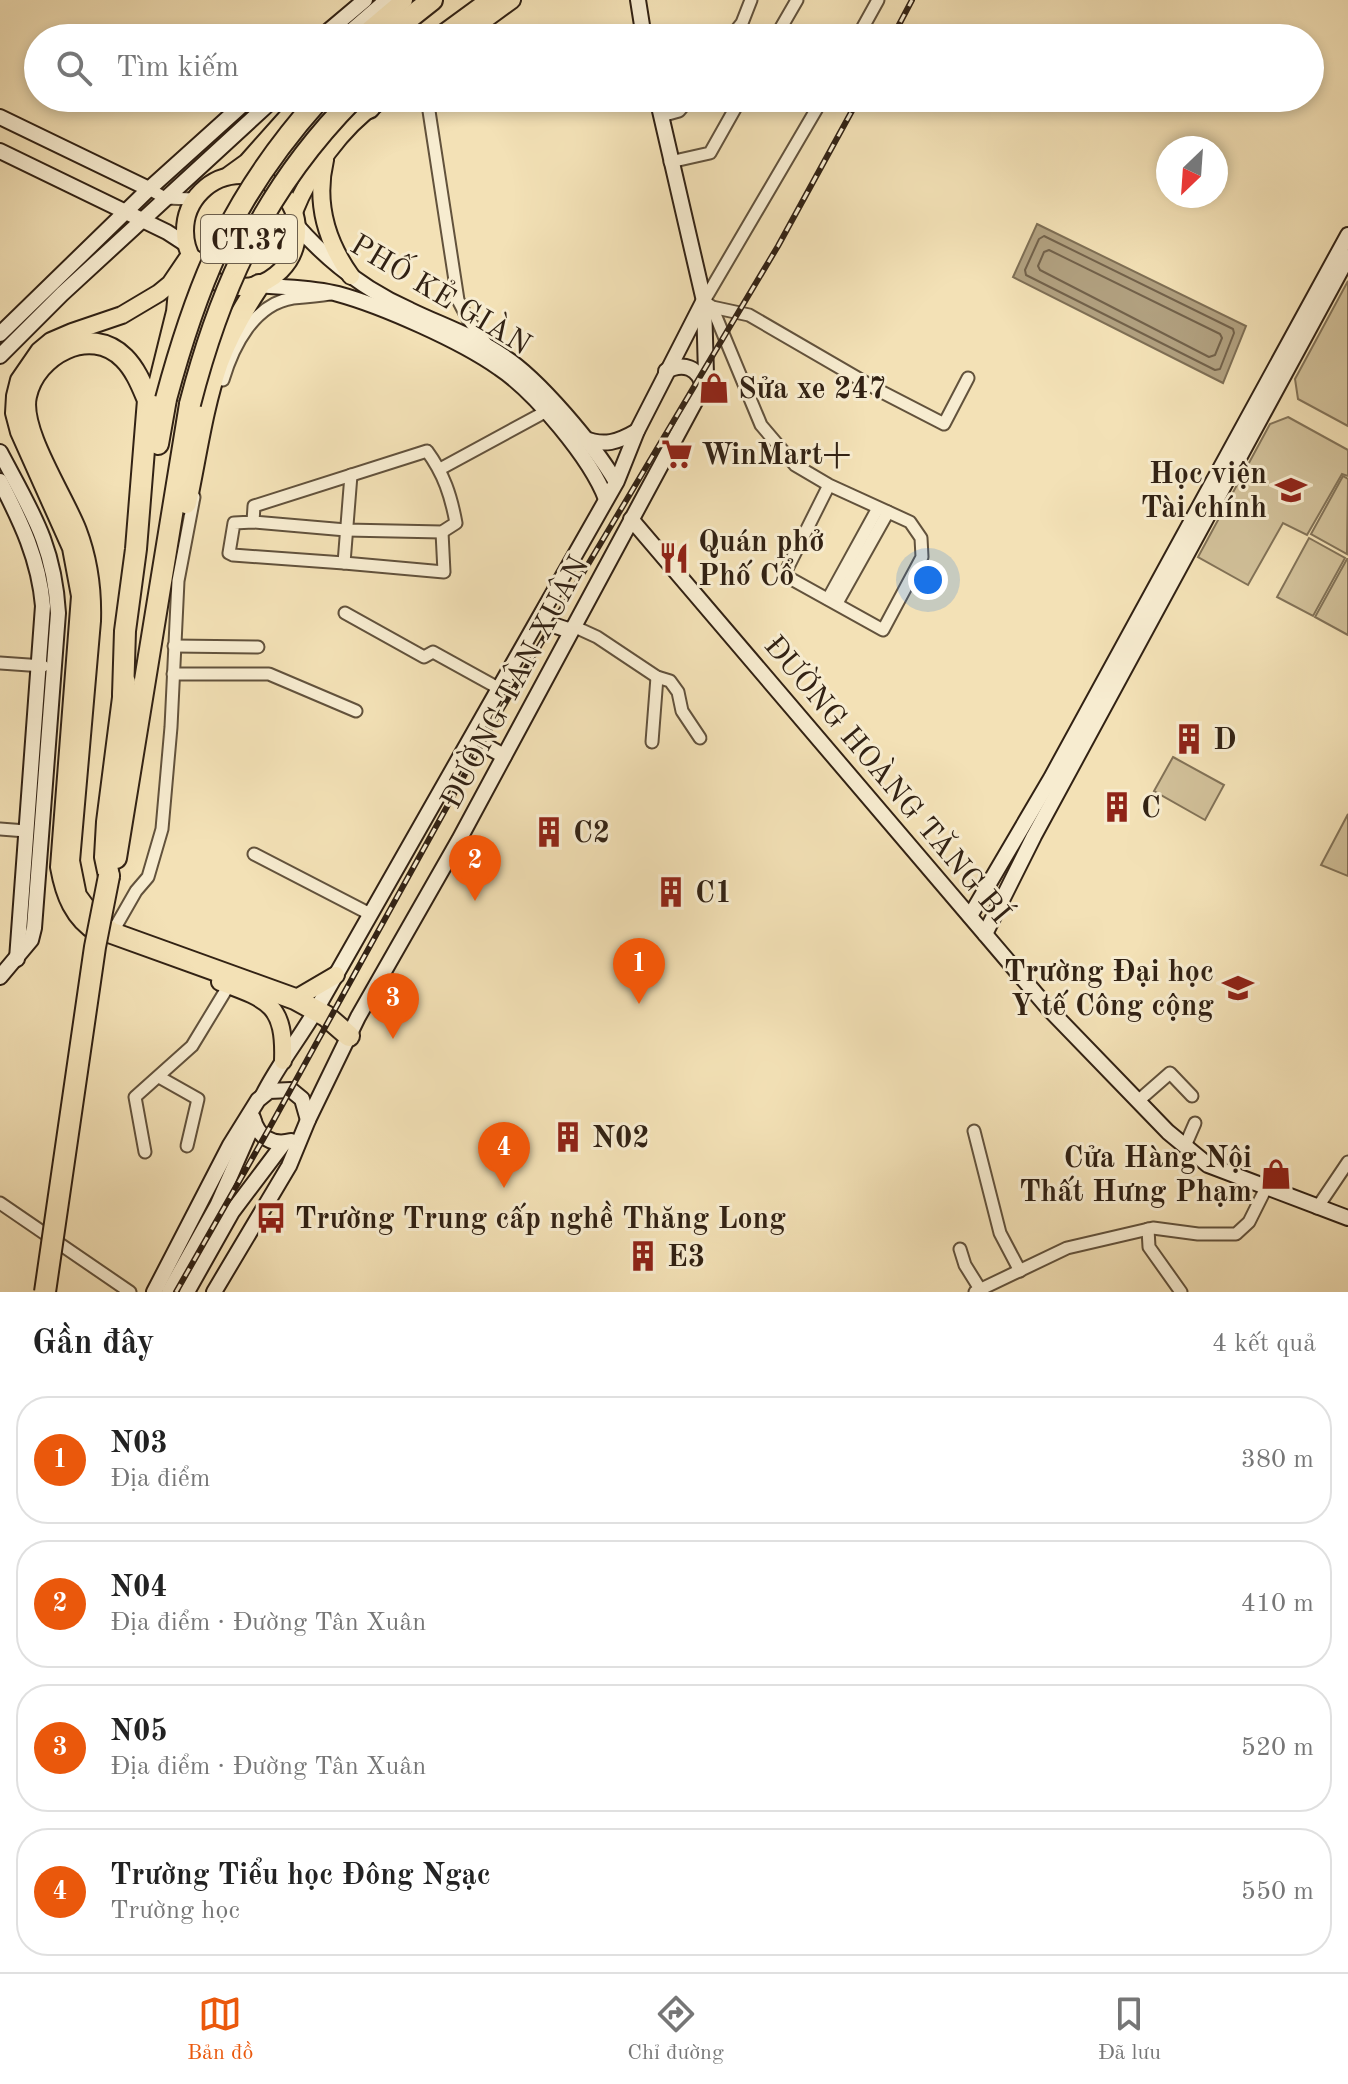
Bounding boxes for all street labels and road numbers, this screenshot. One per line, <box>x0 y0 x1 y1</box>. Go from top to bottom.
road number: CT.37 <box>201 215 297 263</box>
street label: PHỐ KẺ GIÀN <box>345 223 540 361</box>
street label: ĐƯỜNG TÂN XUÂN <box>432 550 595 814</box>
street label: ĐƯỜNG HOÀNG TĂNG BÍ <box>758 628 1019 930</box>

